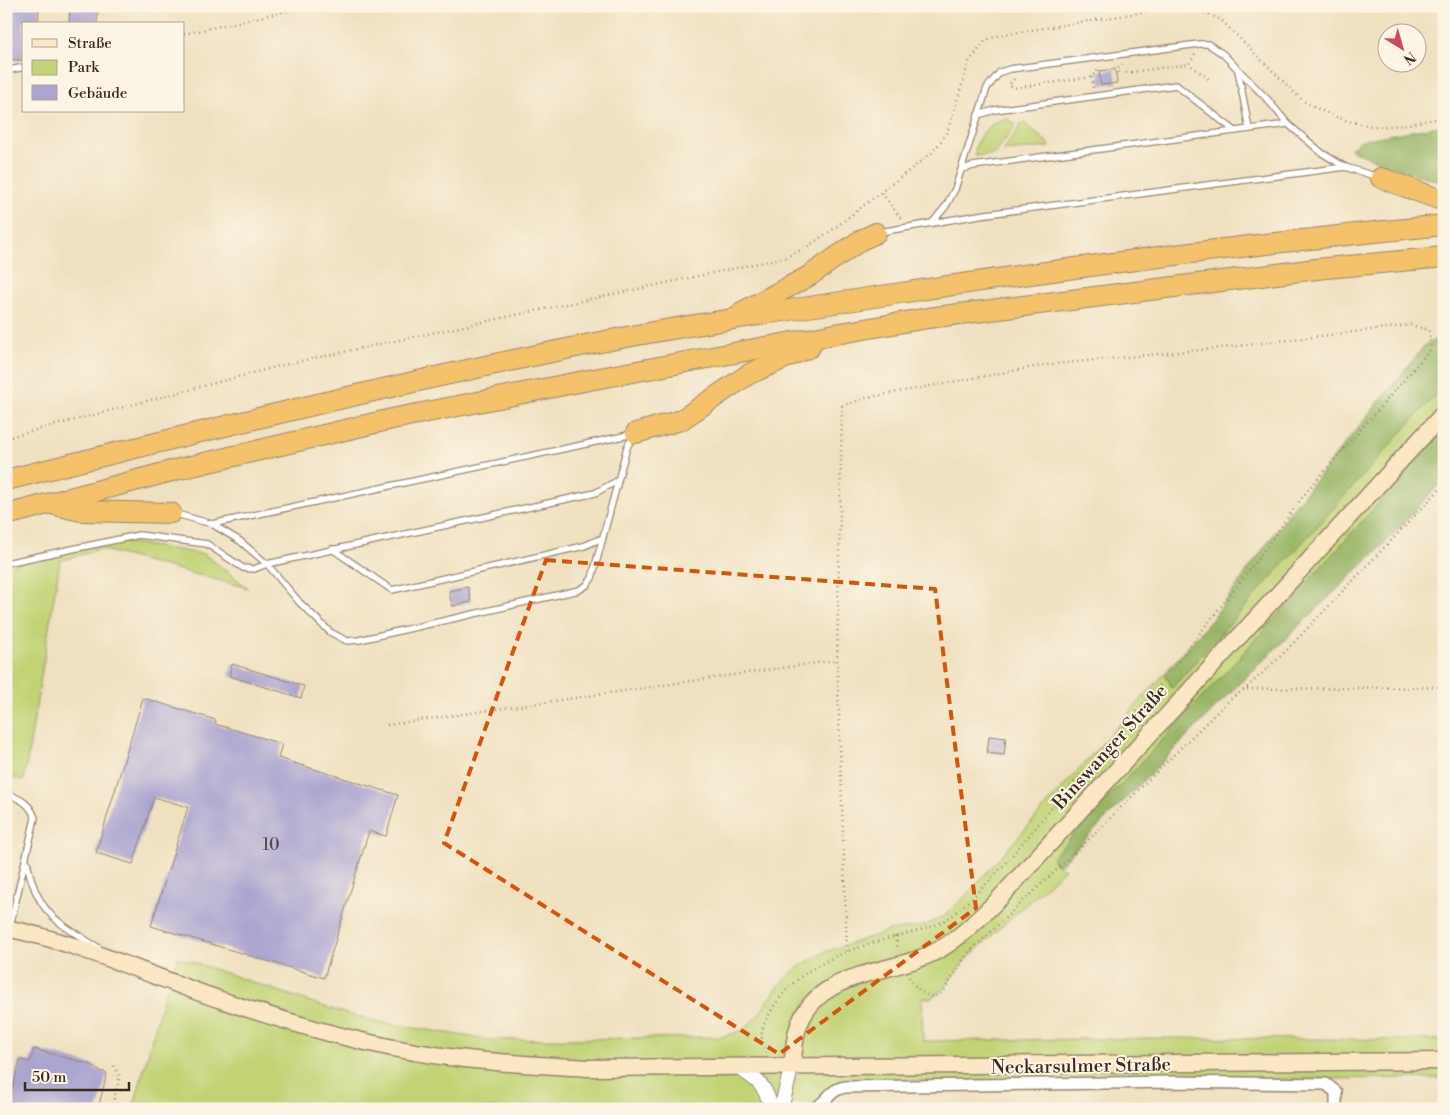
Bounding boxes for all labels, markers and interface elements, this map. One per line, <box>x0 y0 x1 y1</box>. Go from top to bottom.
legend <box>22 22 185 112</box>
north arrow <box>1378 22 1428 72</box>
text: Straße <box>68 34 112 53</box>
text: N <box>1399 47 1419 68</box>
text: Park <box>68 58 100 77</box>
text: Gebäude <box>68 84 127 103</box>
street label: Binswanger Straße <box>1047 679 1173 816</box>
house number: 10 <box>263 835 280 855</box>
street label: Neckarsulmer Straße <box>991 1052 1171 1080</box>
scale bar <box>25 1060 129 1092</box>
text: 50 m <box>32 1068 66 1087</box>

